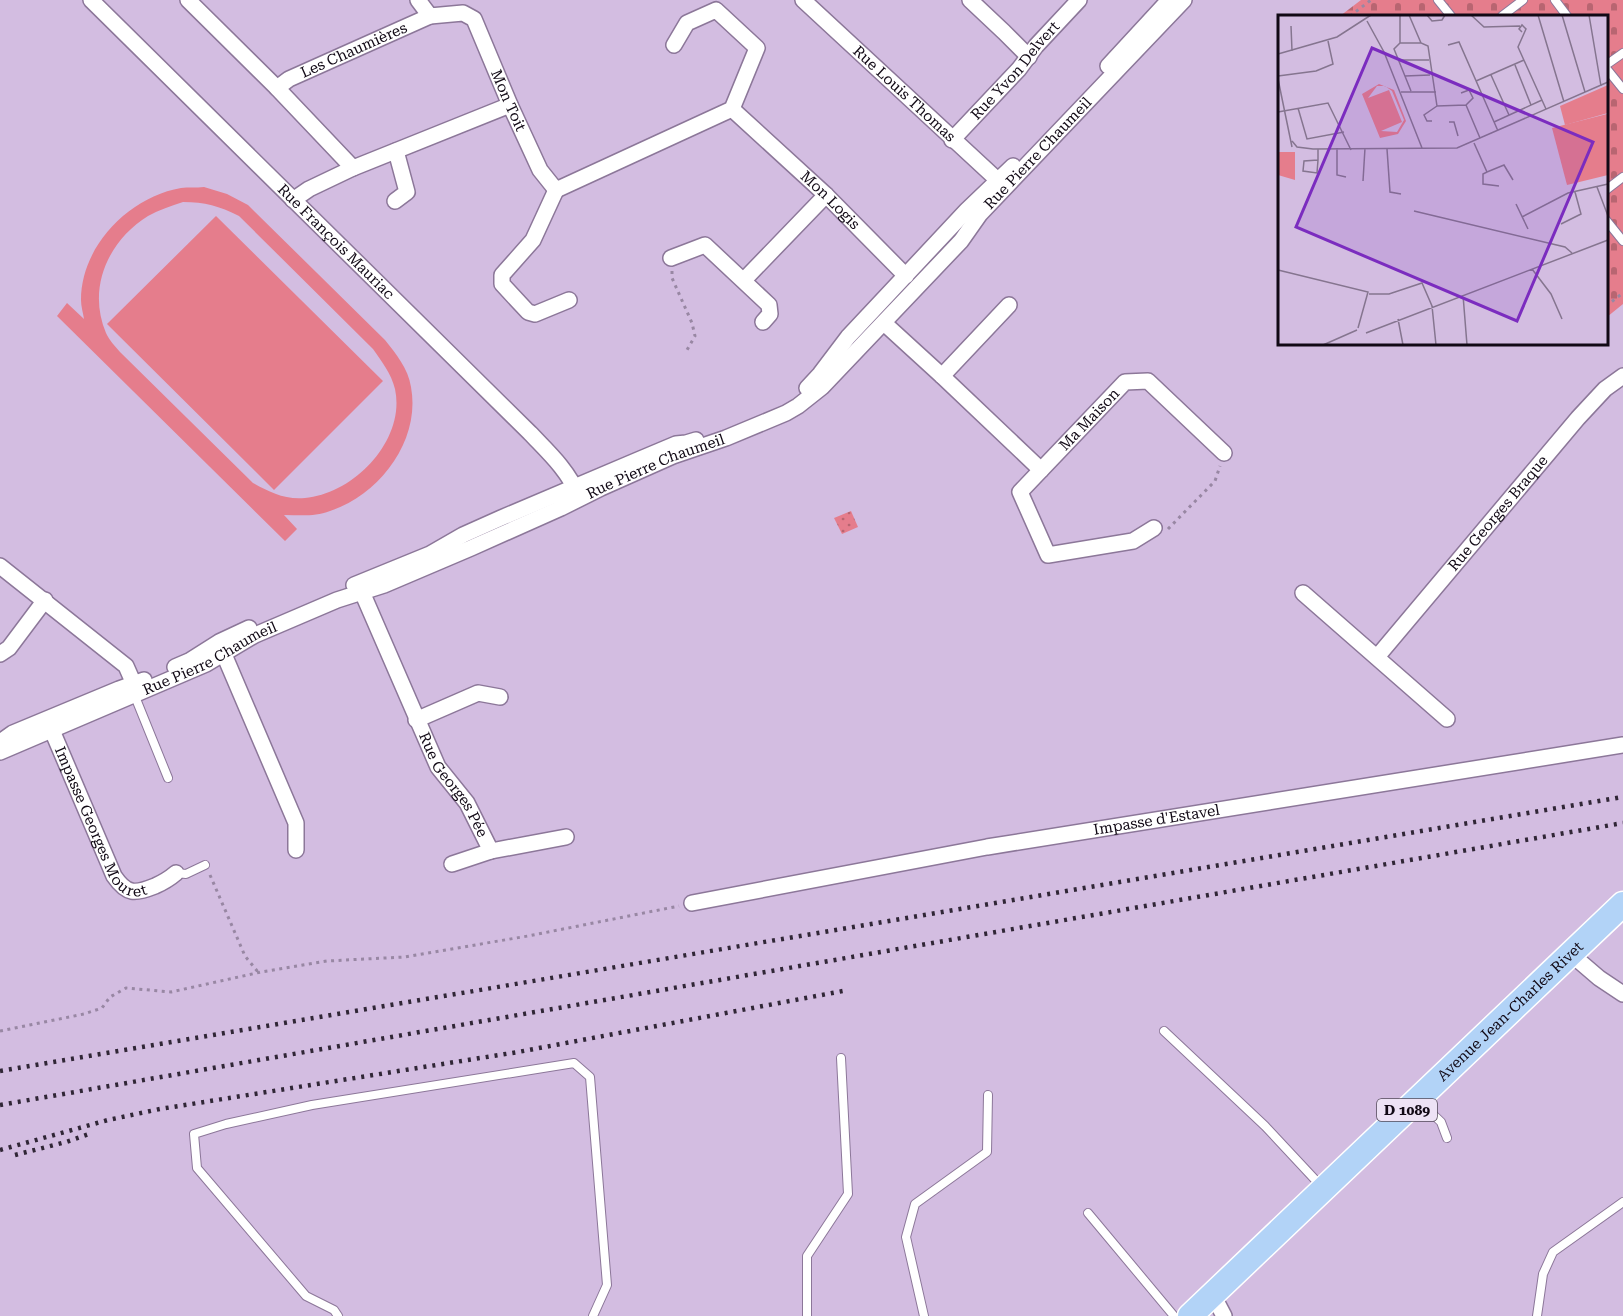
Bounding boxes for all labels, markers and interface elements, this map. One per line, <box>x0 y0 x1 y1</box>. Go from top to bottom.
inset map <box>1278 15 1608 345</box>
street label: Rue Yvon Delvert <box>967 17 1064 123</box>
street label: Les Chaumières <box>298 18 410 82</box>
street label: Rue Louis Thomas <box>849 42 959 146</box>
street label: Mon Toit <box>487 67 530 134</box>
street label: Rue Pierre Chaumeil <box>980 93 1096 213</box>
street label: Mon Logis <box>797 167 864 233</box>
street label: Rue François Mauriac <box>274 180 398 303</box>
street label: Ma Maison <box>1055 384 1123 454</box>
street label: Rue Pierre Chaumeil <box>583 430 727 503</box>
street label: Rue Georges Braque <box>1444 452 1552 575</box>
street label: Rue Pierre Chaumeil <box>140 618 280 699</box>
street label: Rue Georges Pée <box>415 730 492 840</box>
street label: Impasse Georges Mouret <box>51 744 149 901</box>
street label: Impasse d'Estavel <box>1092 801 1221 839</box>
street label: Avenue Jean-Charles Rivet <box>1434 937 1587 1085</box>
road number: D 1089 <box>1377 1099 1437 1121</box>

